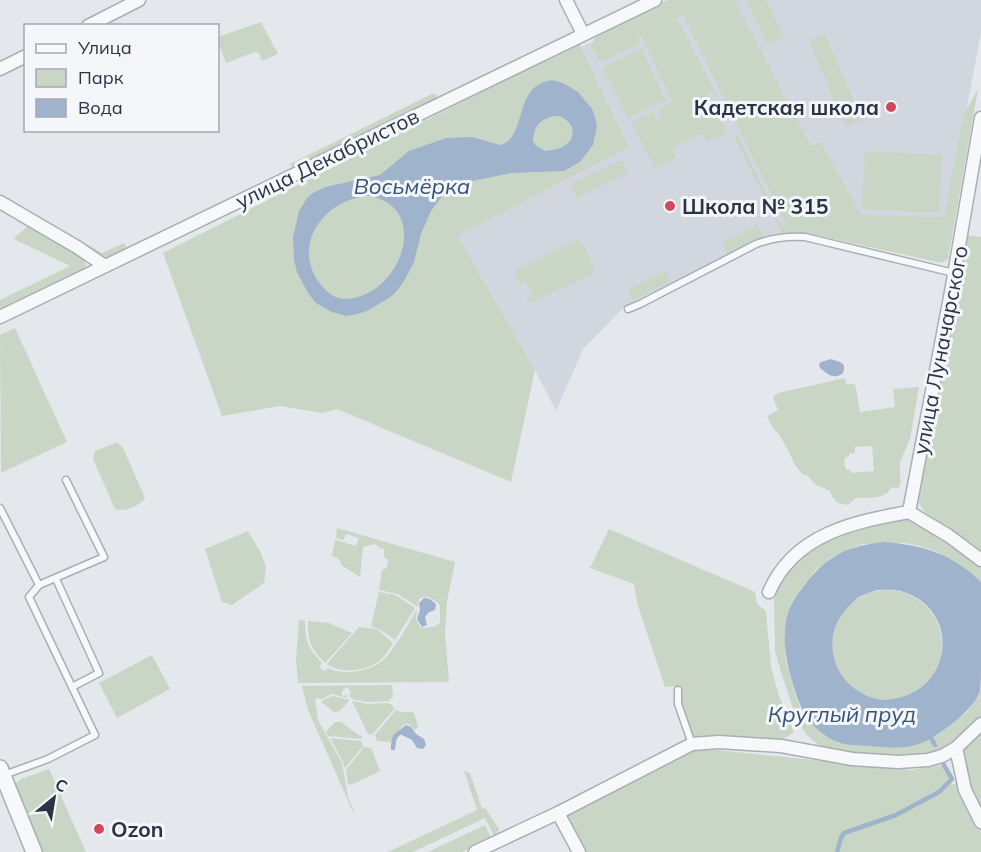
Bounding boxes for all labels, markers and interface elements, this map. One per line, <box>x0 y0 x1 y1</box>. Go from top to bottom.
legend <box>24 24 219 132</box>
text: Улица <box>77 36 132 59</box>
text: Парк <box>78 66 124 89</box>
place label: Кадетская школа <box>694 94 879 120</box>
text: Вода <box>78 96 123 119</box>
marker: Кадетская школа <box>884 100 898 114</box>
street label: улица Декабристов <box>231 102 423 214</box>
water label: Восьмёрка <box>354 172 470 200</box>
place label: Школа № 315 <box>682 193 828 219</box>
marker: Школа № 315 <box>663 199 677 213</box>
street label: улица Луначарского <box>907 243 973 457</box>
water label: Круглый пруд <box>768 700 916 728</box>
north arrow <box>24 768 84 828</box>
text: С <box>52 774 71 796</box>
place label: Ozon <box>111 816 163 842</box>
marker: Ozon <box>92 822 106 836</box>

